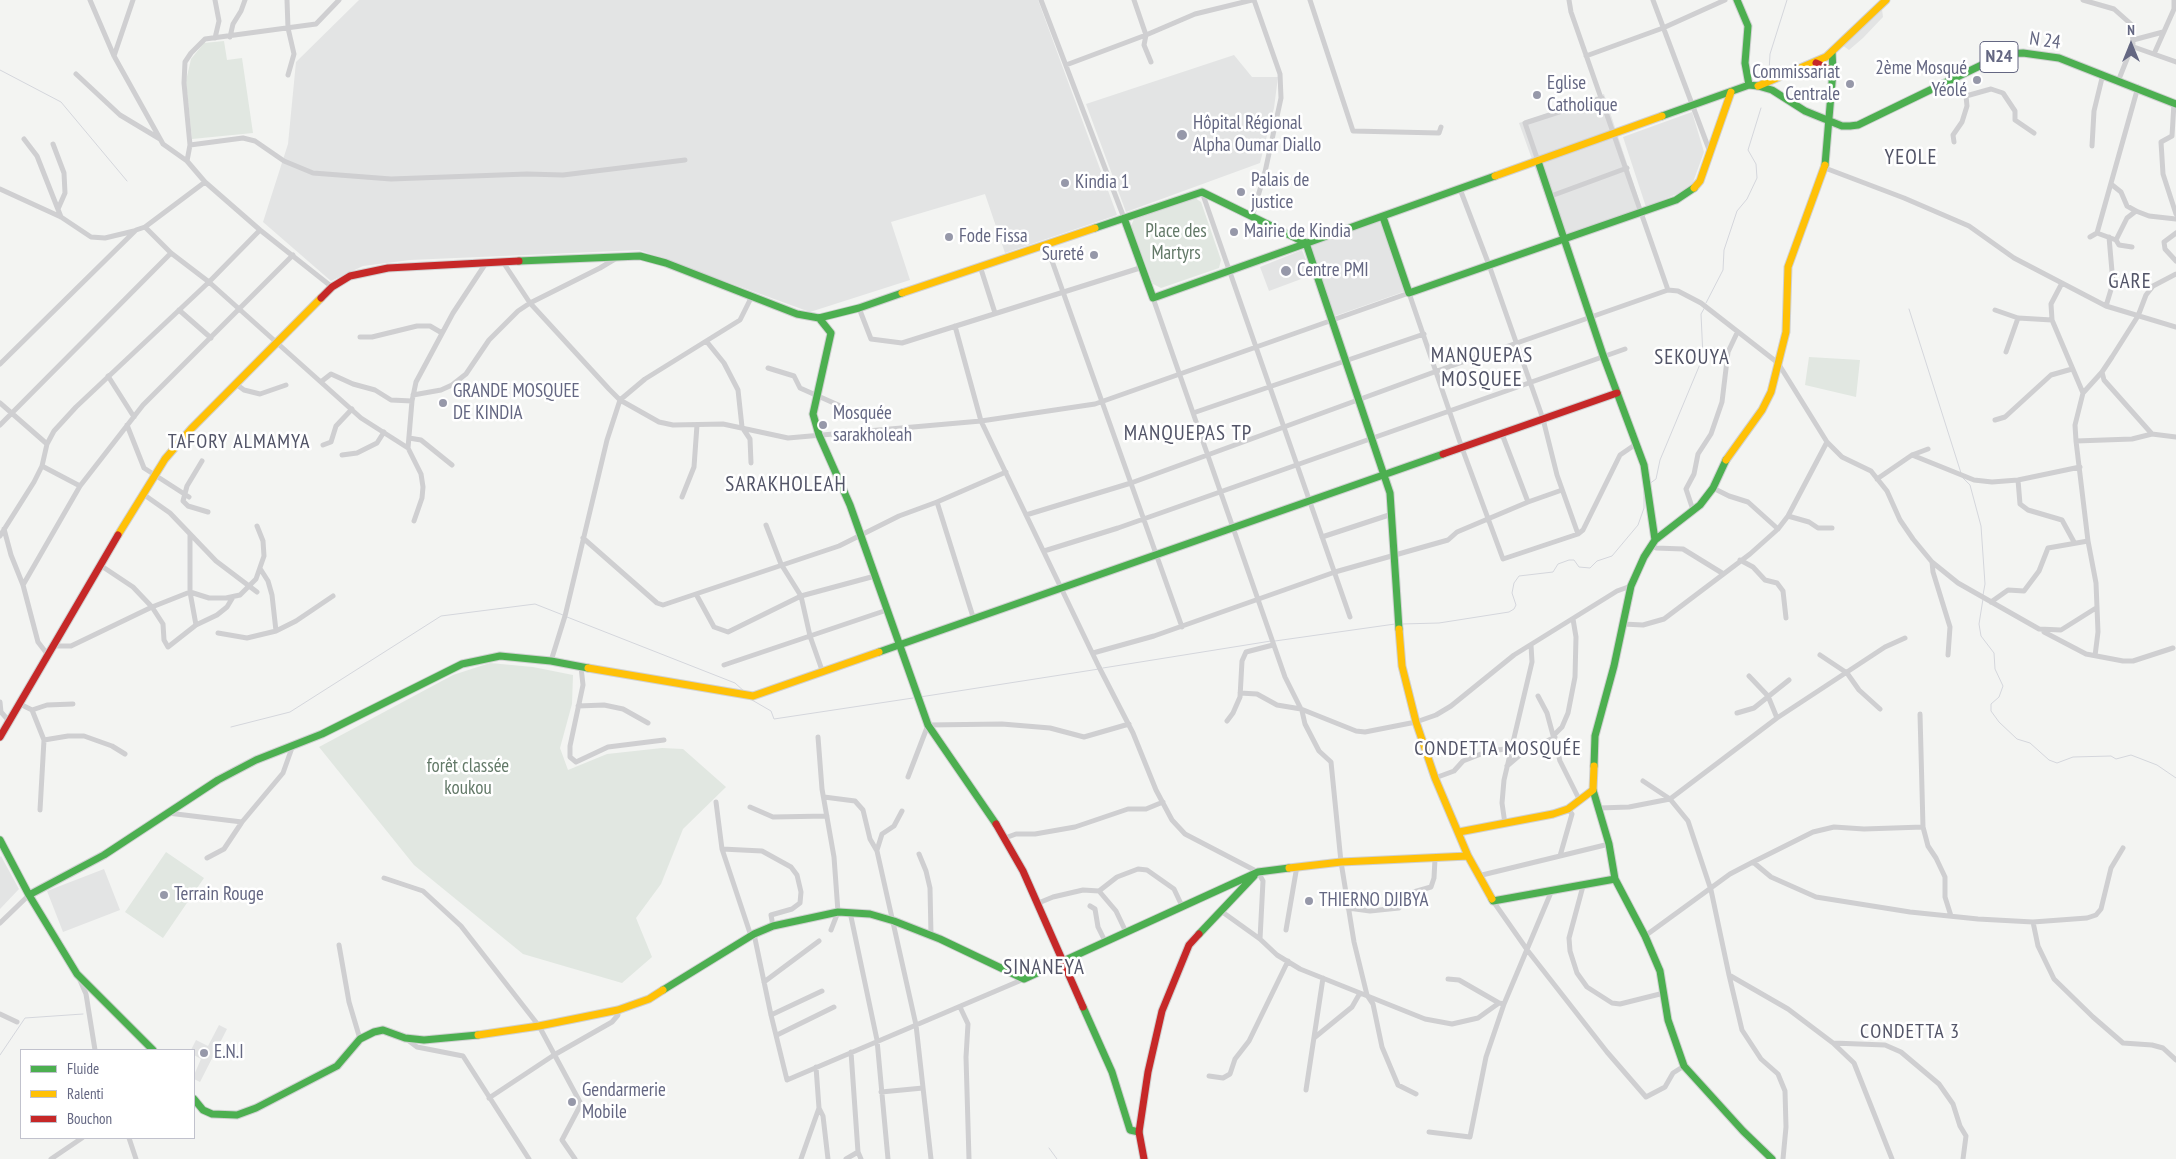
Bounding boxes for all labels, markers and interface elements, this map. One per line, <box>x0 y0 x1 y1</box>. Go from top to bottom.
north arrow <box>2106 20 2156 70</box>
text: N <box>2127 21 2135 39</box>
street label: N 24 <box>2028 28 2062 54</box>
road number: N24 <box>1980 42 2018 72</box>
place label: 2ème Mosqué Yéolé <box>1875 58 1967 102</box>
place label: Commissariat Centrale <box>1752 62 1840 106</box>
place label: Eglise Catholique <box>1547 73 1618 117</box>
marker: 2ème Mosqué Yéolé <box>1971 74 1983 86</box>
marker: Commissariat Centrale <box>1844 78 1856 90</box>
marker: Eglise Catholique <box>1531 89 1543 101</box>
place label: Hôpital Régional Alpha Oumar Diallo <box>1193 113 1321 157</box>
marker: Hôpital Régional Alpha Oumar Diallo <box>1175 128 1189 142</box>
district label: YEOLE <box>1884 145 1938 171</box>
place label: Palais de justice <box>1251 170 1309 214</box>
place label: Kindia 1 <box>1075 172 1129 194</box>
marker: Kindia 1 <box>1059 177 1071 189</box>
marker: Palais de justice <box>1235 186 1247 198</box>
park label: Place des Martyrs <box>1145 221 1207 265</box>
place label: Mairie de Kindia <box>1244 221 1351 243</box>
place label: Fode Fissa <box>959 226 1028 248</box>
marker: Mairie de Kindia <box>1228 226 1240 238</box>
marker: Fode Fissa <box>943 231 955 243</box>
place label: Sureté <box>1042 244 1084 266</box>
marker: Sureté <box>1088 249 1100 261</box>
place label: Centre PMI <box>1297 260 1369 282</box>
marker: Centre PMI <box>1279 264 1293 278</box>
district label: GARE <box>2108 269 2152 295</box>
district label: MANQUEPAS MOSQUEE <box>1430 343 1534 393</box>
district label: SEKOUYA <box>1653 345 1731 371</box>
place label: GRANDE MOSQUEE DE KINDIA <box>453 381 580 425</box>
marker: GRANDE MOSQUEE DE KINDIA <box>437 397 449 409</box>
place label: Mosquée sarakholeah <box>833 403 912 447</box>
marker: Mosquée sarakholeah <box>817 419 829 431</box>
district label: MANQUEPAS TP <box>1122 421 1254 447</box>
district label: TAFORY ALMAMYA <box>166 430 312 454</box>
district label: SARAKHOLEAH <box>724 472 848 498</box>
district label: СONDETTA MOSQUÉE <box>1412 737 1584 761</box>
park label: forêt classée koukou <box>427 756 509 800</box>
place label: Terrain Rouge <box>174 884 264 906</box>
marker: Terrain Rouge <box>158 889 170 901</box>
place label: THIERNO DJIBYA <box>1319 890 1428 912</box>
marker: THIERNO DJIBYA <box>1303 895 1315 907</box>
district label: SINANEYA <box>1002 955 1086 981</box>
district label: СONDETTA 3 <box>1859 1020 1961 1044</box>
place label: E.N.I <box>214 1042 244 1064</box>
marker: E.N.I <box>198 1047 210 1059</box>
legend <box>20 1049 195 1139</box>
text: Fluide <box>67 1059 99 1078</box>
place label: Gendarmerie Mobile <box>582 1080 666 1124</box>
text: Ralenti <box>67 1084 104 1103</box>
marker: Gendarmerie Mobile <box>566 1096 578 1108</box>
text: Bouchon <box>67 1109 112 1128</box>

